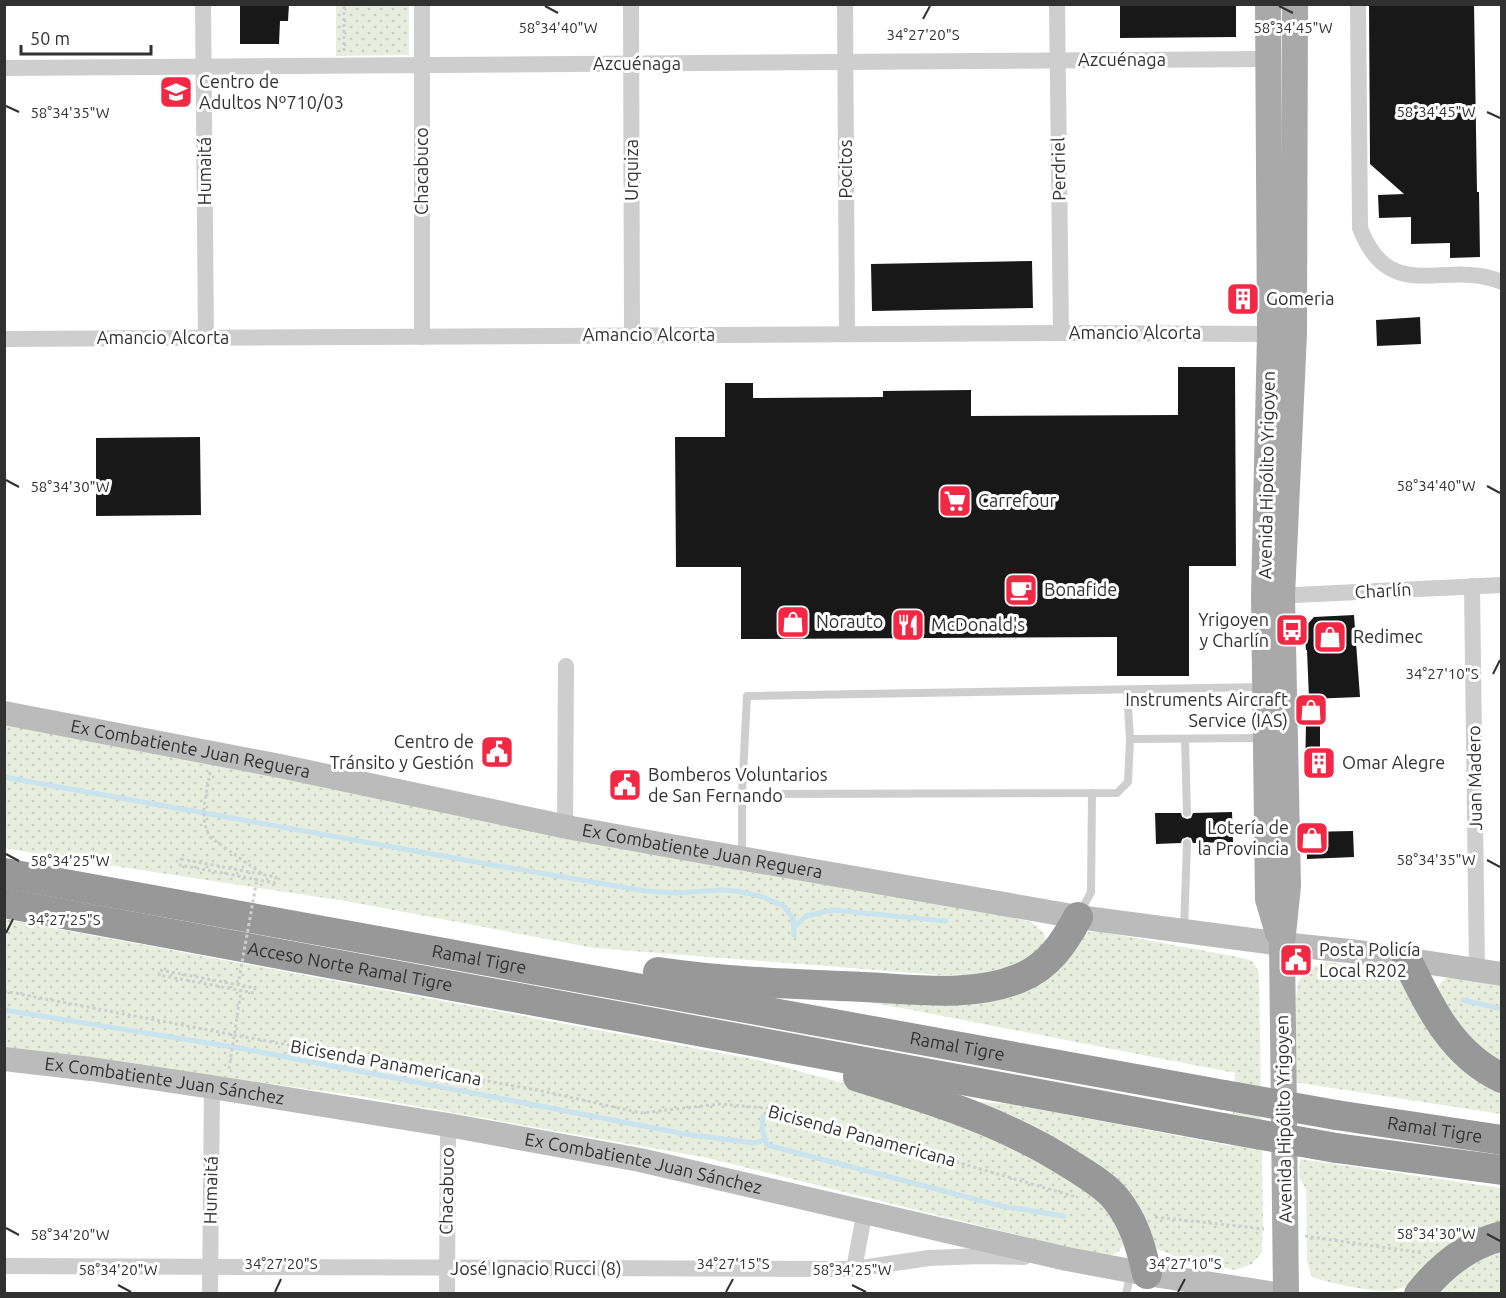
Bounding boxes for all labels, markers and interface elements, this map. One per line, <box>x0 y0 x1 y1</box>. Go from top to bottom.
scale bar <box>21 18 152 56</box>
text: 58°34'40"W <box>518 19 598 36</box>
text: 58°34'45"W <box>1253 19 1333 36</box>
text: 34°27'20"S <box>886 26 960 43</box>
text: 50 m <box>30 28 70 48</box>
street label: Azcuénaga <box>1078 49 1166 69</box>
street label: Azcuénaga <box>593 53 681 73</box>
place label: Centro de Adultos Nº710/03 <box>199 71 344 112</box>
school or university icon: Centro de Adultos Nº710/03 <box>158 74 194 110</box>
text: 58°34'45"W <box>1396 103 1476 120</box>
text: 58°34'35"W <box>30 104 110 121</box>
street label: Chacabuco <box>411 127 431 215</box>
street label: Humaitá <box>194 137 214 205</box>
street label: Perdriel <box>1047 137 1069 201</box>
street label: Urquiza <box>621 139 641 201</box>
street label: Pocitos <box>835 139 855 199</box>
building icon: Gomeria <box>1225 281 1261 317</box>
place label: Gomeria <box>1266 288 1334 308</box>
street label: Amancio Alcorta <box>1069 322 1201 342</box>
street label: Amancio Alcorta <box>583 324 715 344</box>
street label: Amancio Alcorta <box>97 327 229 347</box>
street label: Avenida Hipólito Yrigoyen <box>1254 371 1278 579</box>
text: 58°34'40"W <box>1396 477 1476 494</box>
text: 58°34'30"W <box>30 478 110 495</box>
supermarket icon: Carrefour <box>937 483 973 519</box>
place label: Carrefour <box>978 490 1057 510</box>
cafe icon: Bonafide <box>1003 572 1039 608</box>
place label: Bonafide <box>1044 579 1117 599</box>
street label: Charlín <box>1354 579 1412 601</box>
shop icon: Norauto <box>775 604 811 640</box>
restaurant icon: McDonald's <box>890 607 926 643</box>
place label: Yrigoyen y Charlín <box>1198 609 1269 650</box>
place label: Norauto <box>816 611 883 631</box>
bus stop icon: Yrigoyen y Charlín <box>1274 612 1310 648</box>
place label: McDonald's <box>931 614 1025 634</box>
shop icon: Redimec <box>1312 619 1348 655</box>
place label: Redimec <box>1353 626 1423 646</box>
text: 34°27'10"S <box>1405 665 1479 682</box>
place label: Instruments Aircraft Service (IAS) <box>1125 689 1288 731</box>
shop icon: Instruments Aircraft Service (IAS) <box>1293 692 1329 728</box>
street label: Ex Combatiente Juan Reguera <box>69 715 312 781</box>
street label: Juan Madero <box>1463 725 1485 831</box>
place label: Centro de Tránsito y Gestión <box>330 731 474 772</box>
public building icon: Centro de Tránsito y Gestión <box>479 734 515 770</box>
building icon: Omar Alegre <box>1301 745 1337 781</box>
place label: Omar Alegre <box>1342 752 1445 772</box>
place label: Bomberos Voluntarios de San Fernando <box>648 764 828 805</box>
public building icon: Bomberos Voluntarios de San Fernando <box>607 767 643 803</box>
place label: Lotería de la Provincia <box>1197 817 1289 858</box>
street label: Ex Combatiente Juan Reguera <box>581 819 824 881</box>
shop icon: Lotería de la Provincia <box>1294 820 1330 856</box>
text: 58°34'35"W <box>1396 851 1476 868</box>
text: 58°34'25"W <box>30 852 110 869</box>
text: 34°27'25"S <box>27 911 101 928</box>
street label: Acceso Norte Ramal Tigre <box>246 937 454 995</box>
place label: Posta Policía Local R202 <box>1319 939 1421 980</box>
street label: Ramal Tigre <box>430 940 528 977</box>
public building icon: Posta Policía Local R202 <box>1278 942 1314 978</box>
street label: Avenida Hipólito Yrigoyen <box>1271 1015 1295 1223</box>
street label: Ramal Tigre <box>909 1027 1007 1064</box>
street label: Bicisenda Panamericana <box>289 1035 483 1089</box>
street label: Ex Combatiente Juan Sánchez <box>44 1053 286 1107</box>
street label: Bicisenda Panamericana <box>766 1100 958 1170</box>
street label: Ramal Tigre <box>1386 1112 1484 1146</box>
street label: Ex Combatiente Juan Sánchez <box>523 1128 764 1197</box>
street label: Chacabuco <box>435 1147 457 1235</box>
street label: Humaitá <box>199 1156 221 1224</box>
text: 58°34'30"W <box>1396 1225 1476 1242</box>
text: 58°34'20"W <box>30 1226 110 1243</box>
text: 34°27'20"S <box>244 1255 318 1272</box>
text: 34°27'15"S <box>696 1255 770 1272</box>
text: 34°27'10"S <box>1148 1255 1222 1272</box>
street label: José Ignacio Rucci (8) <box>450 1258 622 1279</box>
text: 58°34'20"W <box>78 1261 158 1278</box>
text: 58°34'25"W <box>812 1261 892 1278</box>

